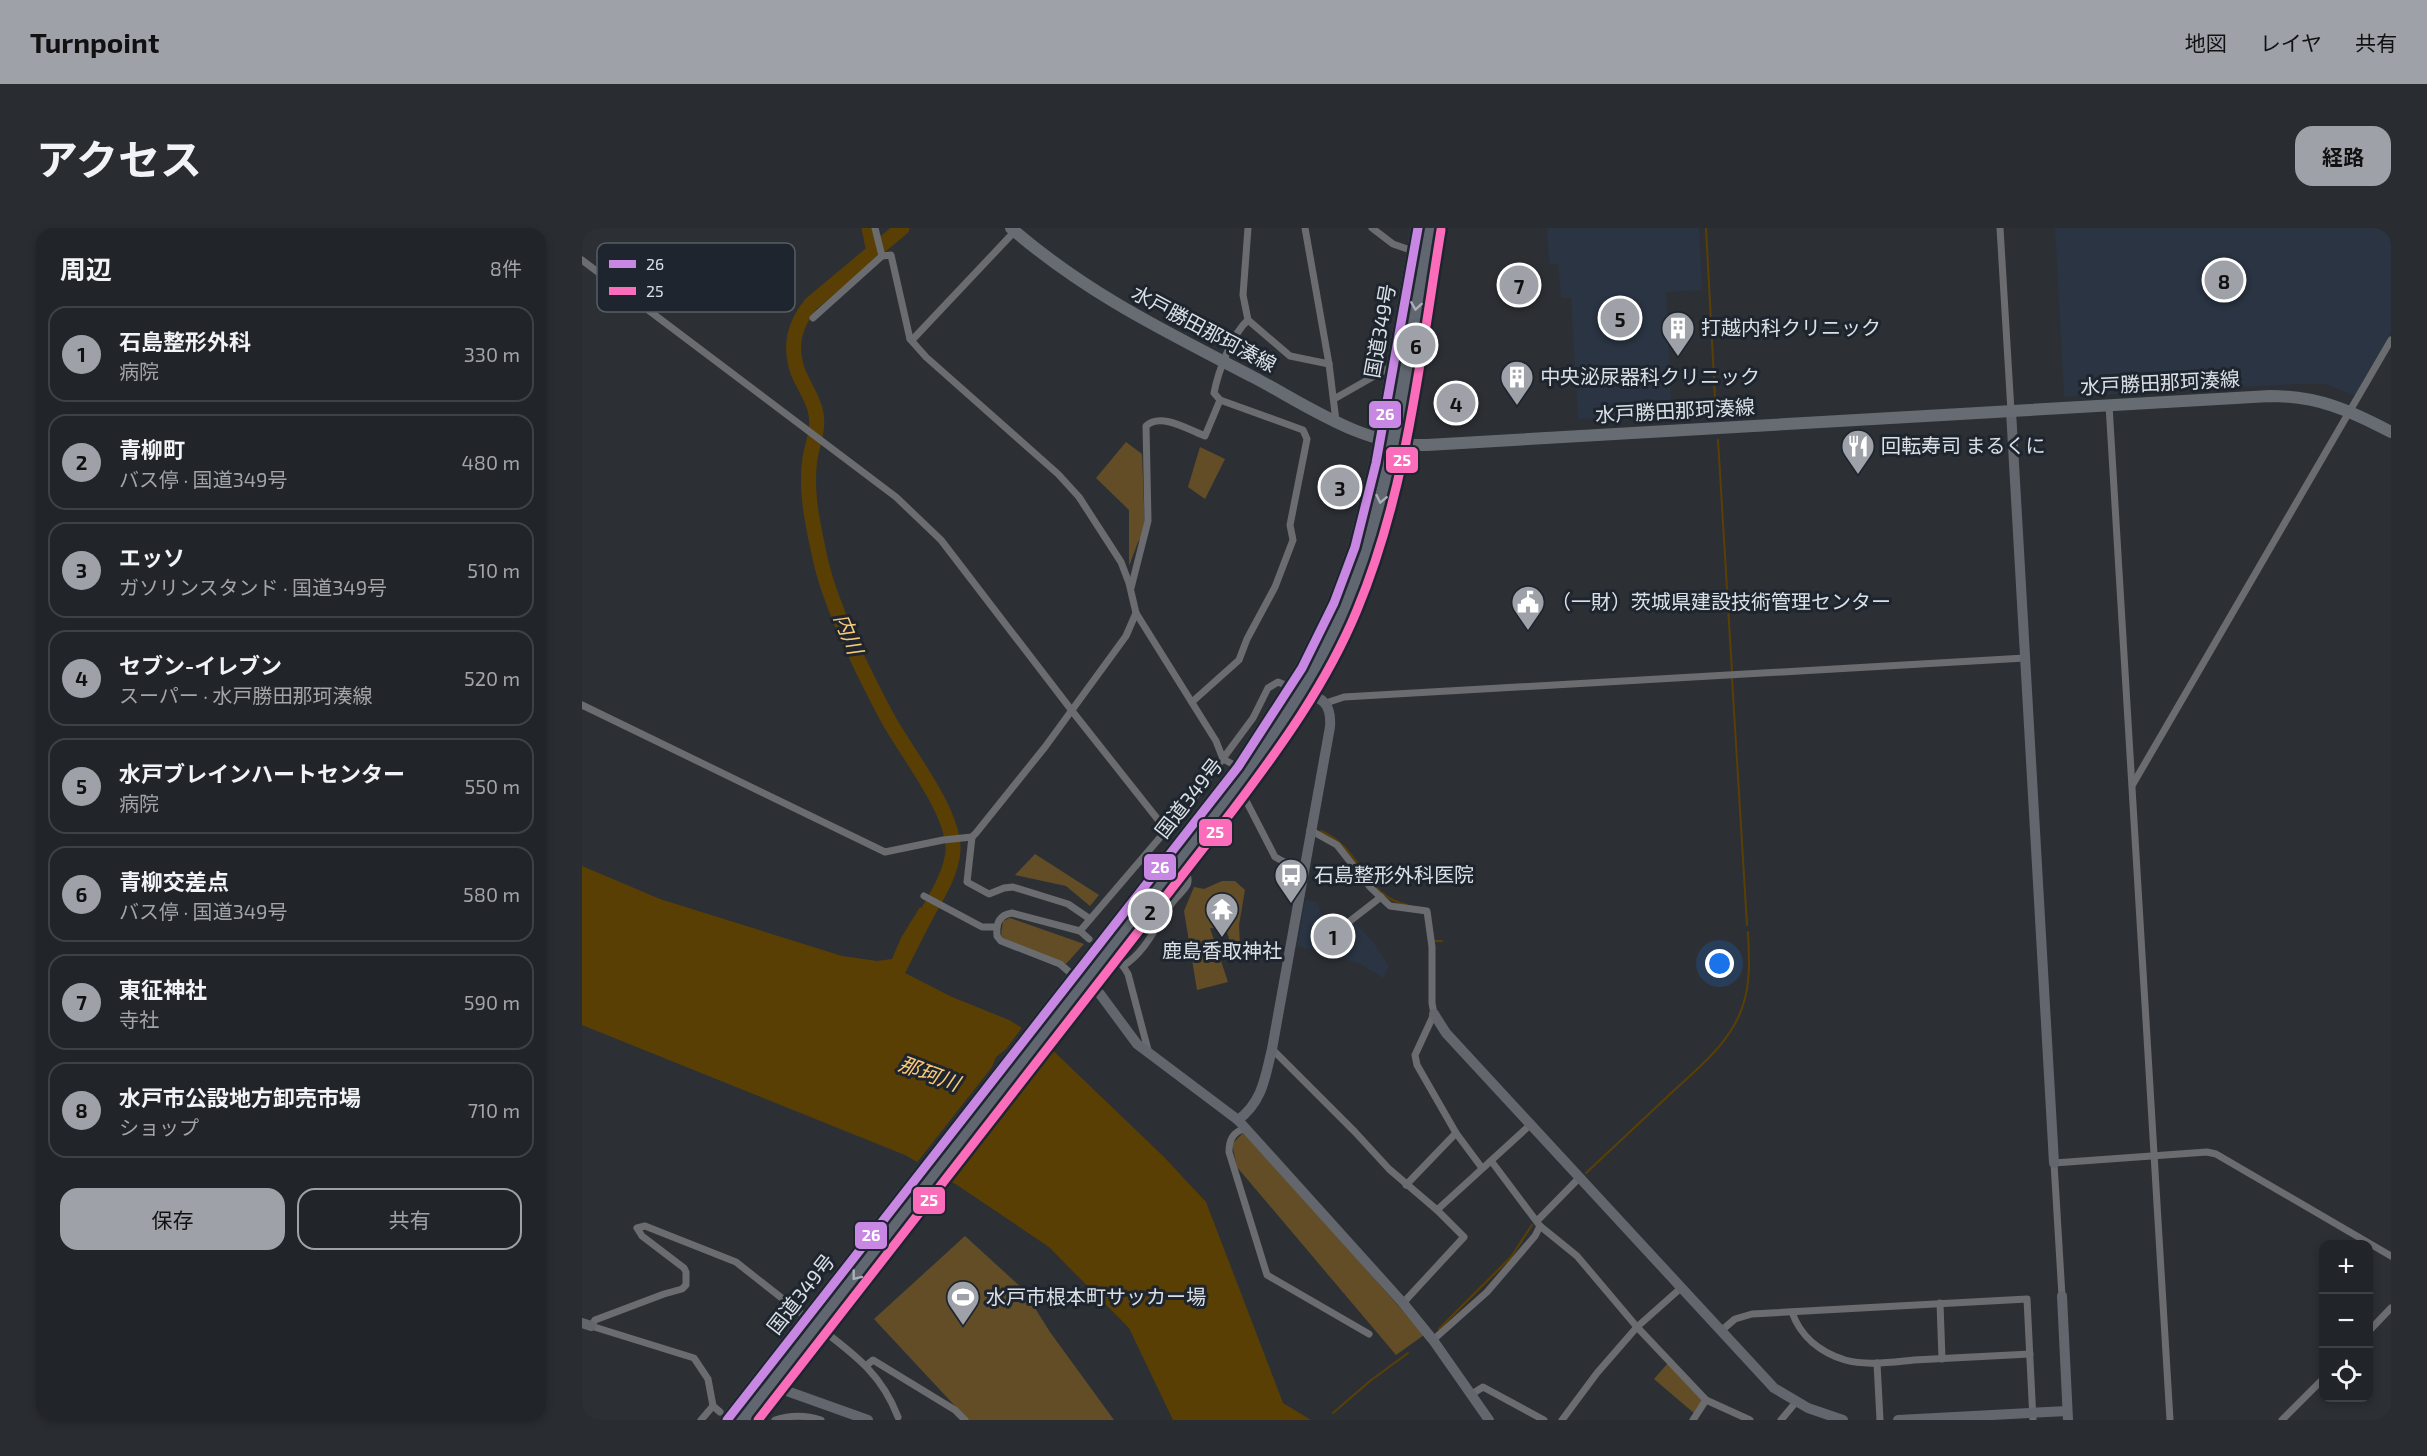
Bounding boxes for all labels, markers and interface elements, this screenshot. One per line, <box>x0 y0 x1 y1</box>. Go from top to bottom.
text: Turnpoint <box>30 25 159 59</box>
text: 地図 <box>2185 30 2227 55</box>
text: レイヤ <box>2260 30 2322 55</box>
text: 共有 <box>2355 30 2397 55</box>
button: 経路 <box>2295 126 2391 186</box>
text: アクセス <box>36 133 202 183</box>
legend <box>597 243 795 312</box>
text: 周辺 <box>60 253 112 284</box>
text: 26 <box>646 254 664 273</box>
text: 8件 <box>490 256 522 280</box>
pin: 8 <box>2204 257 2244 302</box>
pin: 7 <box>1500 262 1538 308</box>
street label: 水戸勝田那珂湊線 <box>1128 280 1281 376</box>
text: 25 <box>646 281 664 300</box>
street label: 国道349号 <box>1359 282 1399 380</box>
pin: 5 <box>1600 296 1640 340</box>
one-way arrow <box>1410 301 1423 311</box>
building icon: 打越内科クリニック <box>1660 310 1696 357</box>
place label: 打越内科クリニック <box>1701 315 1881 339</box>
pin: 6 <box>1396 322 1436 368</box>
text: 石島整形外科 <box>119 328 251 354</box>
text: 1 <box>77 342 86 366</box>
text: 330 m <box>464 342 520 366</box>
text: 病院 <box>119 359 159 383</box>
building icon: 中央泌尿器科クリニック <box>1499 359 1535 406</box>
place label: 中央泌尿器科クリニック <box>1540 364 1760 388</box>
street label: 水戸勝田那珂湊線 <box>2079 366 2240 398</box>
pin: 4 <box>1436 380 1476 426</box>
street label: 水戸勝田那珂湊線 <box>1594 394 1755 426</box>
line badge: 26 <box>1368 400 1402 429</box>
text: 26 <box>1376 404 1394 423</box>
restaurant icon: 回転寿司 まるくに <box>1840 428 1876 475</box>
place label: 回転寿司 まるくに <box>1881 433 2045 457</box>
text: 青柳町 <box>119 436 185 462</box>
line badge: 25 <box>1385 446 1419 474</box>
text: 2 <box>76 450 87 474</box>
text: 480 m <box>462 450 520 474</box>
text: 25 <box>1393 450 1411 469</box>
pin: 3 <box>1320 464 1359 510</box>
text: バス停 · 国道349号 <box>119 467 288 491</box>
one-way arrow <box>1375 494 1388 504</box>
text: エッソ <box>119 544 185 570</box>
text: 3 <box>76 558 87 582</box>
text: 510 m <box>467 558 520 582</box>
text: ガソリンスタンド · 国道349号 <box>119 575 387 599</box>
public building icon: （一財）茨城県建設技術管理センター <box>1510 584 1546 631</box>
place label: （一財）茨城県建設技術管理センター <box>1551 589 1891 613</box>
water label: 内川 <box>830 609 870 659</box>
text: セブン-イレブン <box>119 652 282 678</box>
text: 4 <box>75 666 88 690</box>
text: 520 m <box>464 666 520 690</box>
text: スーパー · 水戸勝田那珂湊線 <box>119 683 372 707</box>
street label: 国道349号 <box>1150 753 1227 842</box>
text: 水戸ブレインハートセンター <box>119 760 405 786</box>
text: 5 <box>76 774 87 798</box>
text: 550 m <box>465 774 520 798</box>
text: 病院 <box>119 791 159 815</box>
line badge: 25 <box>1198 818 1233 847</box>
text: 25 <box>1206 822 1224 841</box>
line badge: 26 <box>1143 853 1177 881</box>
text: 26 <box>1151 857 1169 876</box>
bus stop icon: 石島整形外科医院 <box>1273 857 1309 904</box>
place label: 石島整形外科医院 <box>1314 862 1474 886</box>
text: 青柳交差点 <box>119 868 229 894</box>
text: 6 <box>76 882 87 906</box>
text: 580 m <box>463 882 520 906</box>
pin: 2 <box>1130 888 1170 934</box>
temple icon: 鹿島香取神社 <box>1204 891 1240 938</box>
text: バス停 · 国道349号 <box>119 899 288 923</box>
pin: 1 <box>1314 914 1353 958</box>
place label: 鹿島香取神社 <box>1162 938 1282 962</box>
your location <box>1705 949 1734 978</box>
text: 東征神社 <box>119 976 207 1002</box>
text: 7 <box>76 990 87 1014</box>
text: 590 m <box>464 990 520 1014</box>
text: 寺社 <box>119 1007 159 1031</box>
water label: 那珂川 <box>896 1050 965 1096</box>
text: 水戸市公設地方卸売市場 <box>119 1084 361 1110</box>
text: 8 <box>75 1098 88 1122</box>
text: 710 m <box>468 1098 520 1122</box>
text: ショップ <box>119 1115 199 1139</box>
line badge: 25 <box>912 1186 946 1215</box>
button: 保存 <box>60 1188 285 1250</box>
button: 共有 <box>297 1188 522 1250</box>
text: 25 <box>920 1190 938 1209</box>
line badge: 26 <box>854 1221 888 1250</box>
text: 26 <box>862 1225 880 1244</box>
map controls <box>2319 1240 2373 1402</box>
button: + <box>2319 1240 2373 1294</box>
street label: 国道349号 <box>762 1249 839 1338</box>
one-way arrow <box>852 1269 863 1280</box>
sports icon: 水戸市根本町サッカー場 <box>945 1279 981 1326</box>
place label: 水戸市根本町サッカー場 <box>986 1284 1206 1308</box>
button: − <box>2319 1294 2373 1348</box>
button: locate <box>2319 1348 2373 1402</box>

